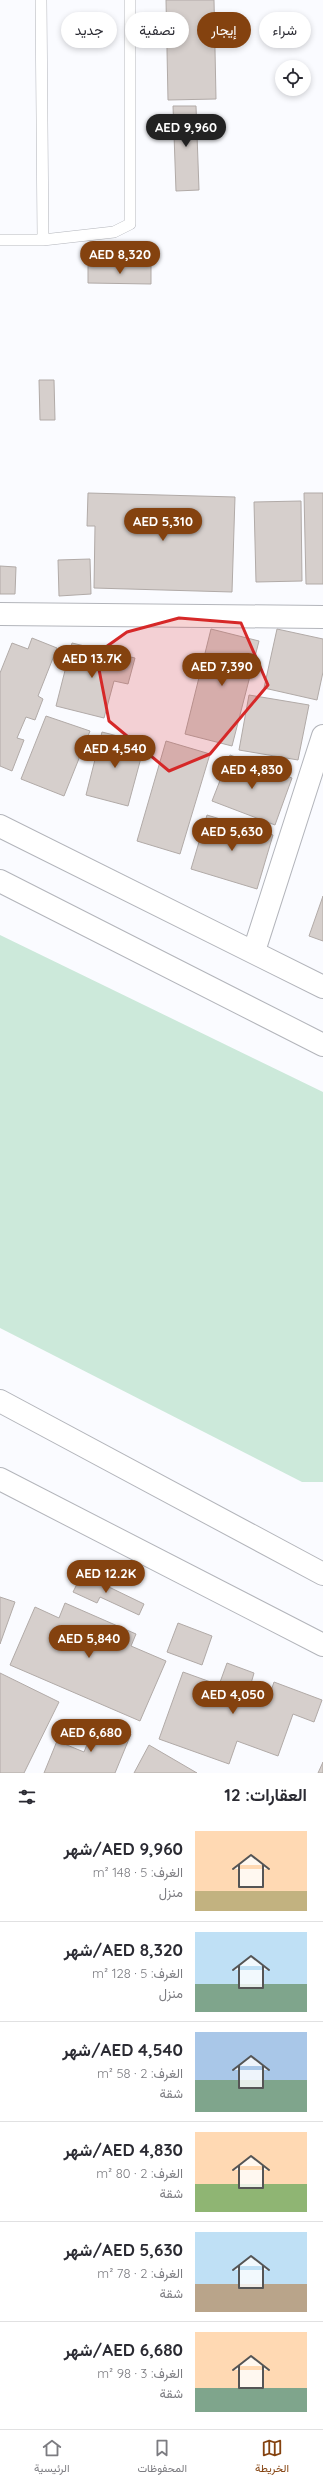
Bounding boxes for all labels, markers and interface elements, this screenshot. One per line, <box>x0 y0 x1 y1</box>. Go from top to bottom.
chip: جديد <box>61 12 117 48</box>
chip: تصفية <box>125 12 189 48</box>
chip: إيجار <box>197 12 251 48</box>
chip: شراء <box>259 12 311 48</box>
map controls <box>275 60 311 96</box>
button: locate <box>275 60 311 96</box>
pin: AED 9,960 <box>140 114 232 148</box>
text: AED 9,960 <box>155 119 217 135</box>
pin: AED 8,320 <box>74 241 166 275</box>
text: AED 8,320 <box>89 246 151 262</box>
pin: AED 5,310 <box>117 508 209 542</box>
text: AED 5,310 <box>133 513 193 529</box>
pin: AED 13.7K <box>46 645 138 679</box>
text: AED 13.7K <box>62 650 122 666</box>
pin: AED 7,390 <box>176 653 268 687</box>
text: AED 7,390 <box>191 658 253 674</box>
pin: AED 4,540 <box>69 735 161 769</box>
text: AED 4,540 <box>83 740 147 756</box>
pin: AED 4,830 <box>206 756 298 790</box>
text: AED 4,830 <box>221 761 283 777</box>
pin: AED 5,630 <box>186 818 278 852</box>
text: AED 5,630 <box>201 823 263 839</box>
pin: AED 12.2K <box>60 1560 152 1594</box>
text: AED 12.2K <box>76 1565 136 1581</box>
pin: AED 5,840 <box>43 1625 135 1659</box>
text: AED 5,840 <box>58 1630 120 1646</box>
pin: AED 4,050 <box>187 1681 279 1715</box>
text: AED 4,050 <box>201 1686 265 1702</box>
pin: AED 6,680 <box>45 1719 137 1753</box>
text: AED 6,680 <box>60 1724 122 1740</box>
text: العقارات: 12 <box>224 1784 307 1805</box>
icon: filters <box>16 1786 38 1808</box>
text: AED 9,960/شهر <box>64 1838 183 1859</box>
icon: home <box>227 1847 275 1895</box>
text: الغرف: 5 · 148 m² <box>93 1864 183 1880</box>
text: منزل <box>159 1884 183 1900</box>
text: AED 8,320/شهر <box>64 1939 183 1960</box>
icon: home <box>227 1948 275 1996</box>
text: الغرف: 5 · 128 m² <box>92 1965 183 1981</box>
text: منزل <box>159 1985 183 2001</box>
text: AED 4,540/شهر <box>62 2039 183 2060</box>
icon: home <box>227 2048 275 2096</box>
text: الغرف: 2 · 58 m² <box>97 2065 183 2081</box>
text: شقة <box>160 2085 183 2101</box>
text: AED 4,830/شهر <box>64 2139 183 2160</box>
icon: home <box>227 2148 275 2196</box>
text: الغرف: 2 · 80 m² <box>96 2165 183 2181</box>
text: شقة <box>160 2185 183 2201</box>
text: AED 5,630/شهر <box>64 2239 183 2260</box>
icon: home <box>227 2248 275 2296</box>
text: الغرف: 2 · 78 m² <box>97 2265 183 2281</box>
text: شقة <box>160 2285 183 2301</box>
text: AED 6,680/شهر <box>64 2339 183 2360</box>
icon: home <box>227 2348 275 2396</box>
text: الغرف: 3 · 98 m² <box>97 2365 183 2381</box>
text: شقة <box>160 2385 183 2401</box>
tab: الرئيسية <box>34 2437 70 2478</box>
tab: المحفوظات <box>138 2437 187 2478</box>
tab: الخريطة <box>255 2437 289 2478</box>

